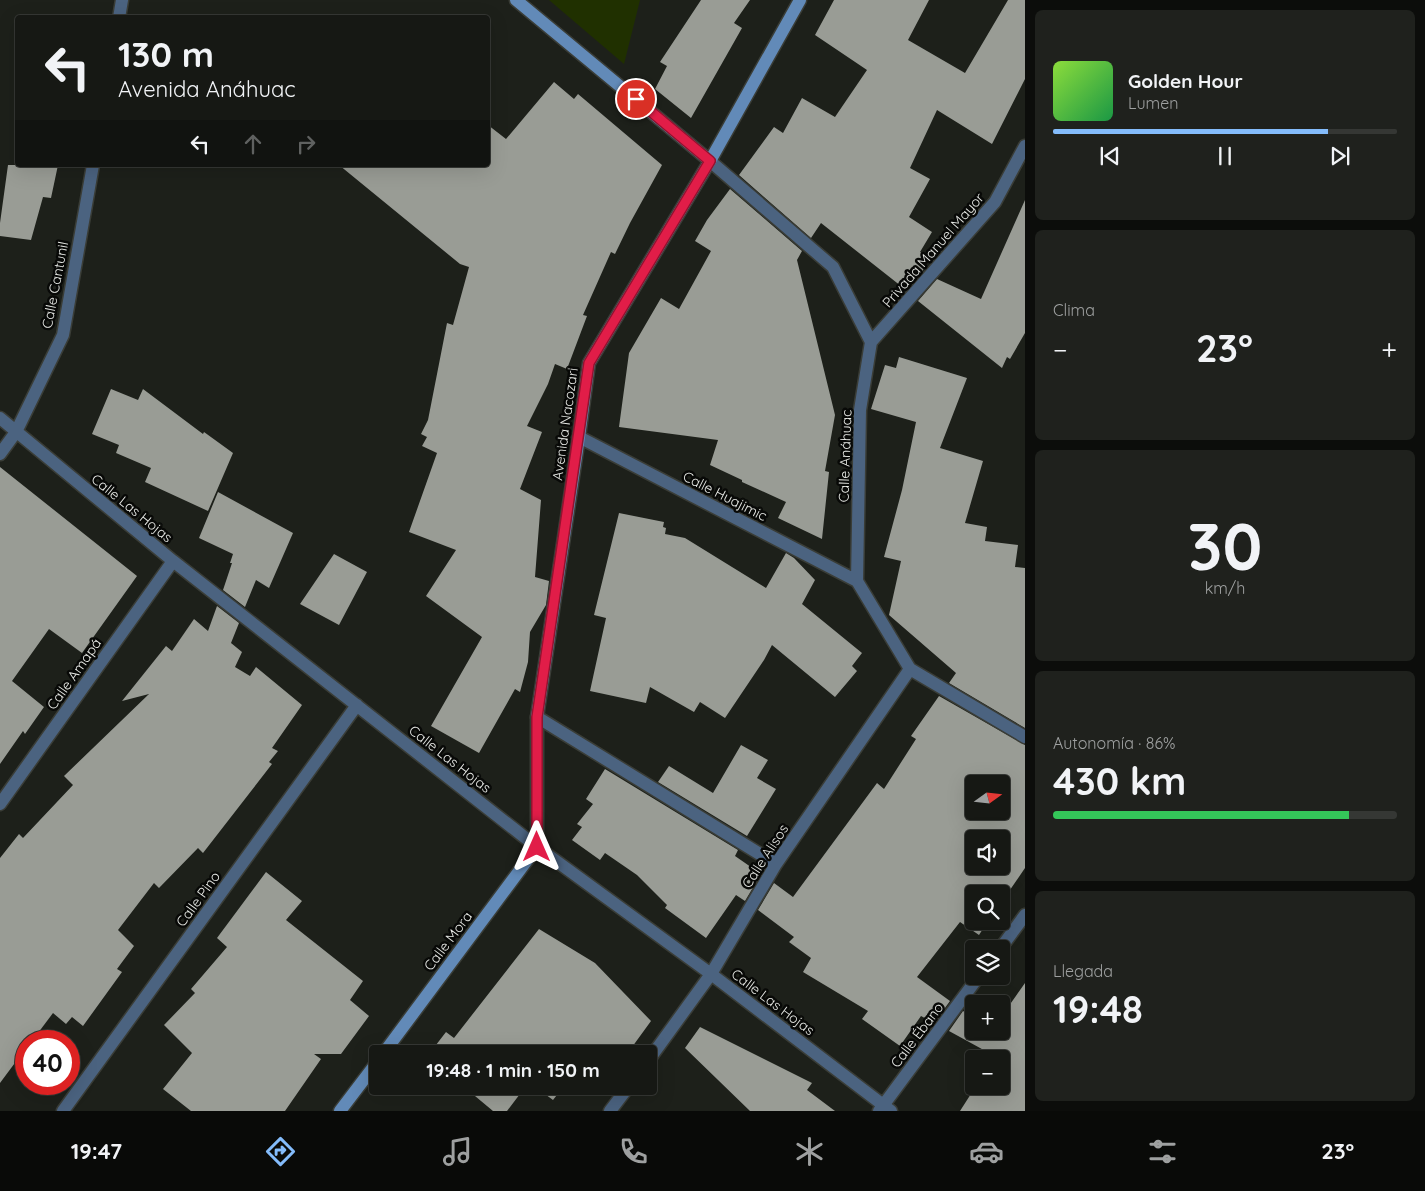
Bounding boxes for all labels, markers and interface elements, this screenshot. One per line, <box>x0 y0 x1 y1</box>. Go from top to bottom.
text: 130 m <box>118 32 214 76</box>
icon: left <box>35 35 100 100</box>
text: Golden Hour <box>1128 69 1243 93</box>
text: Avenida Anáhuac <box>118 75 296 103</box>
pin <box>615 78 657 120</box>
icon: arrive <box>622 85 650 113</box>
text: Lumen <box>1128 93 1179 113</box>
icon: left <box>186 130 214 158</box>
icon: ahead <box>239 130 267 158</box>
icon: right <box>292 130 320 158</box>
icon: previous <box>1096 142 1124 170</box>
icon: pause <box>1211 142 1239 170</box>
icon: next <box>1326 142 1354 170</box>
street label: Privada Manuel Mayor <box>878 188 988 311</box>
street label: Calle Cantunil <box>38 240 72 330</box>
text: Clima <box>1053 300 1095 320</box>
text: 23° <box>1196 324 1253 372</box>
text: − <box>1053 332 1068 367</box>
text: + <box>1381 332 1397 367</box>
street label: Avenida Nacozari <box>548 366 582 482</box>
street label: Calle Anáhuac <box>834 409 856 503</box>
street label: Calle Huajimic <box>680 467 770 525</box>
street label: Calle Las Hojas <box>88 470 176 546</box>
text: 30 <box>1188 505 1262 586</box>
text: km/h <box>1205 578 1245 598</box>
street label: Calle Amapá <box>43 635 105 713</box>
street label: Calle Las Hojas <box>405 721 495 797</box>
text: Autonomía · 86% <box>1053 733 1175 753</box>
text: 430 km <box>1053 757 1186 805</box>
north arrow <box>965 775 1010 820</box>
map controls <box>965 775 1010 1095</box>
position arrow <box>510 820 562 872</box>
street label: Calle Alisos <box>738 821 792 891</box>
button: sound <box>965 830 1010 875</box>
street label: Calle Pino <box>172 868 224 930</box>
button: search <box>965 885 1010 930</box>
street label: Calle Mora <box>420 908 476 974</box>
button: layers <box>965 940 1010 985</box>
text: Llegada <box>1053 961 1113 981</box>
street label: Calle Las Hojas <box>728 965 818 1039</box>
text: 19:48 <box>1053 985 1143 1033</box>
button: + <box>965 995 1010 1040</box>
street label: Calle Ébano <box>887 999 947 1071</box>
speed limit sign: 40 <box>15 1030 80 1095</box>
button: − <box>965 1050 1010 1095</box>
text: 19:48 · 1 min · 150 m <box>426 1058 600 1082</box>
icon: directions <box>263 1134 298 1169</box>
icon: music <box>440 1134 475 1169</box>
icon: phone <box>616 1134 651 1169</box>
icon: climate <box>792 1134 827 1169</box>
icon: car <box>969 1134 1004 1169</box>
icon: filters <box>1145 1134 1180 1169</box>
text: 19:47 <box>71 1137 122 1165</box>
text: 23° <box>1321 1137 1354 1165</box>

